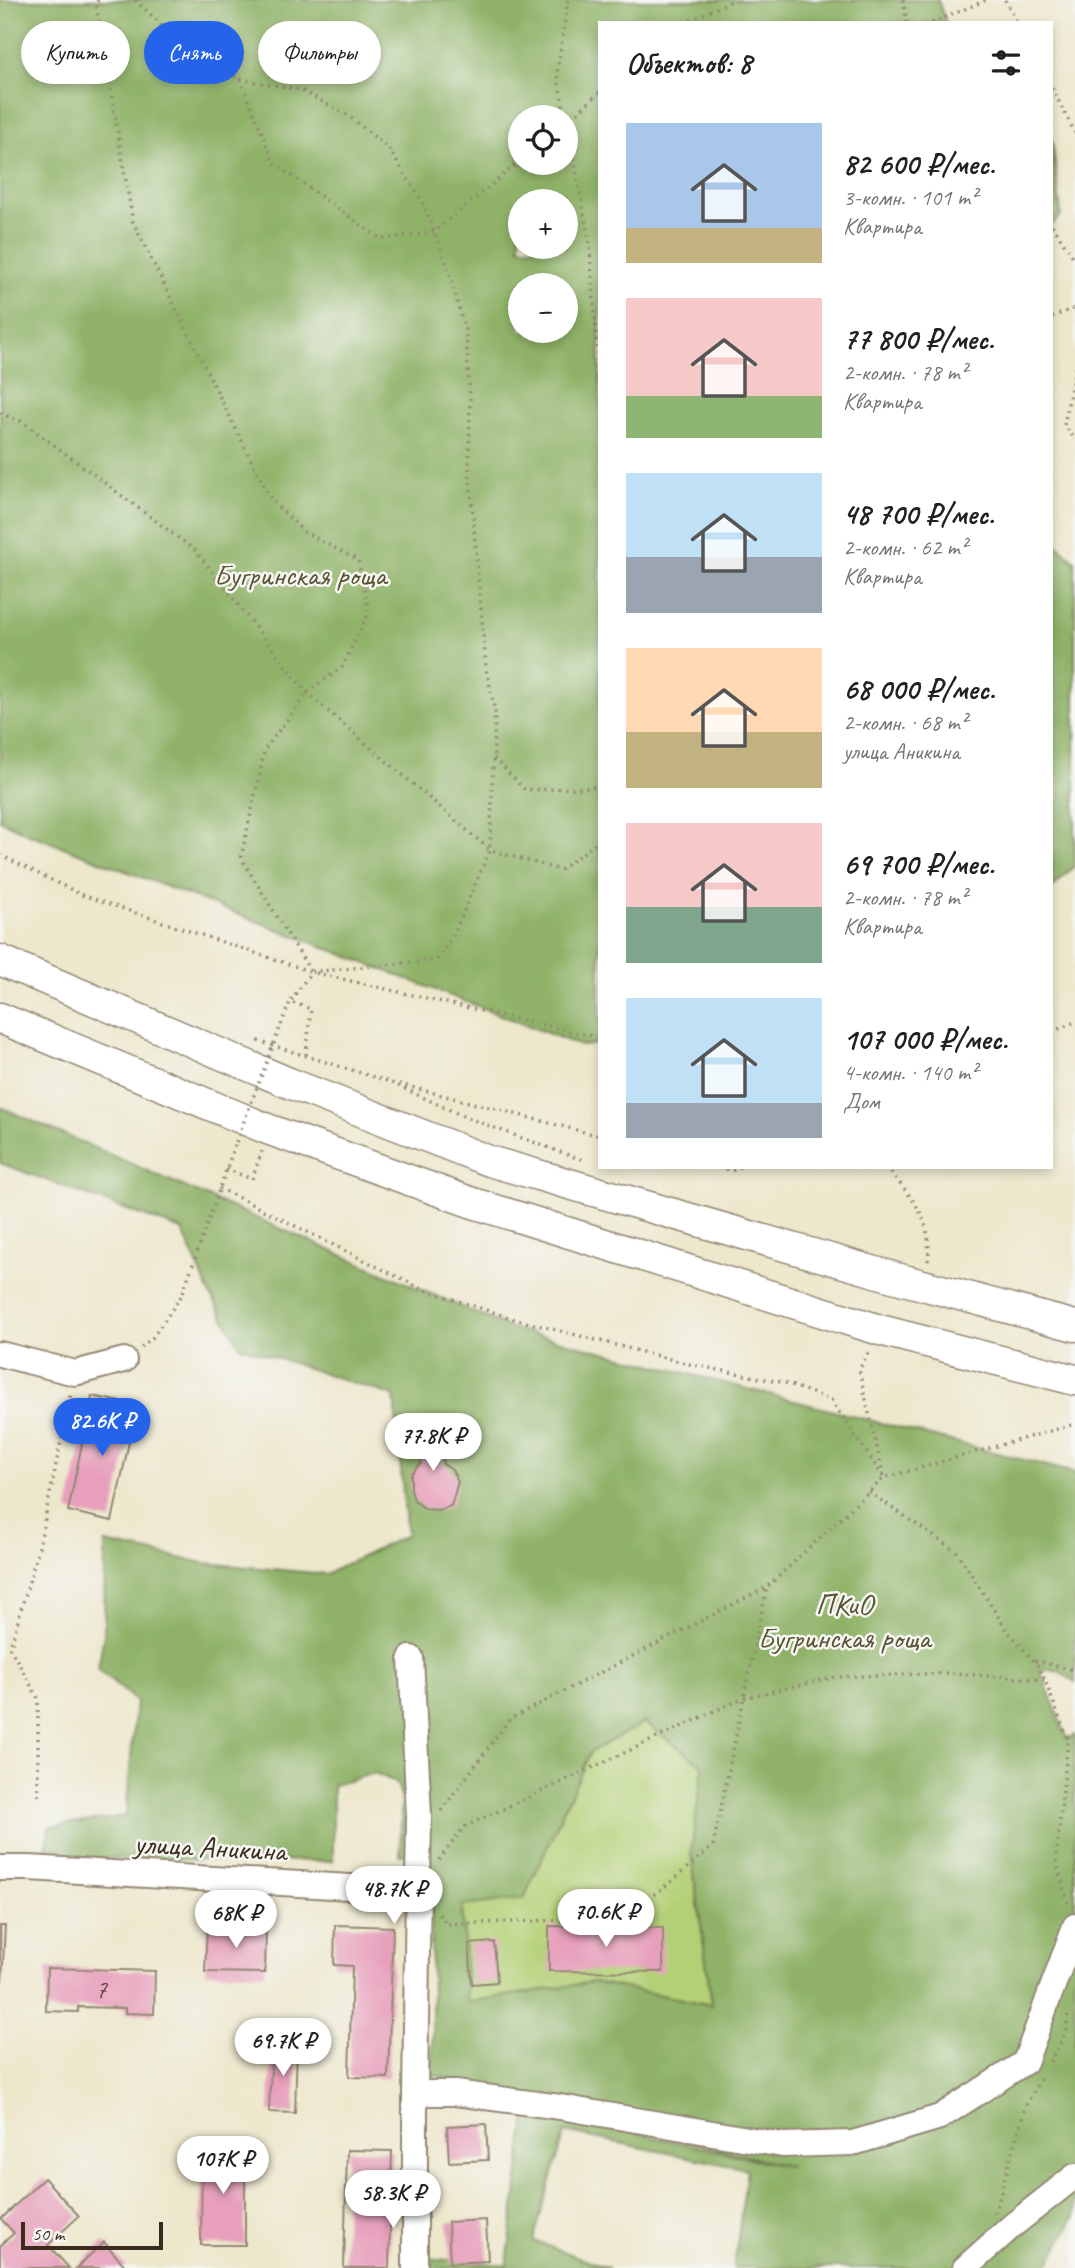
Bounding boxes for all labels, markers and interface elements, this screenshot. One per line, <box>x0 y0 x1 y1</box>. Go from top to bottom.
chip: Купить <box>21 21 130 84</box>
chip: Снять <box>144 21 244 84</box>
chip: Фильтры <box>258 21 381 84</box>
text: Объектов: 8 <box>626 44 751 82</box>
icon: filters <box>987 44 1025 82</box>
map controls <box>508 105 578 343</box>
button: locate <box>508 105 578 175</box>
text: 82 600 ₽/мес. <box>843 145 995 183</box>
icon: home <box>682 151 766 235</box>
text: 3-комн. · 101 m² <box>843 183 977 212</box>
button: + <box>508 189 578 259</box>
text: Квартира <box>843 212 921 241</box>
button: − <box>508 273 578 343</box>
text: 77 800 ₽/мес. <box>843 320 994 358</box>
icon: home <box>682 326 766 410</box>
text: 2-комн. · 78 m² <box>843 358 967 387</box>
text: Квартира <box>843 387 921 416</box>
text: 48 700 ₽/мес. <box>843 495 994 533</box>
icon: home <box>682 501 766 585</box>
text: 2-комн. · 62 m² <box>843 533 967 562</box>
park label: Бугринская роща <box>214 556 389 594</box>
text: Квартира <box>843 562 921 591</box>
text: 68 000 ₽/мес. <box>843 670 995 708</box>
icon: home <box>682 676 766 760</box>
text: 2-комн. · 68 m² <box>843 708 967 737</box>
text: улица Аникина <box>843 737 960 766</box>
text: 69 700 ₽/мес. <box>843 845 994 883</box>
icon: home <box>682 851 766 935</box>
text: 2-комн. · 78 m² <box>843 883 967 912</box>
text: Квартира <box>843 912 921 941</box>
text: 107 000 ₽/мес. <box>843 1020 1007 1058</box>
icon: home <box>682 1026 766 1110</box>
text: 4-комн. · 140 m² <box>843 1058 977 1087</box>
text: Дом <box>843 1087 880 1116</box>
pin: 82.6K ₽ <box>37 1398 167 1458</box>
text: 82.6K ₽ <box>69 1406 135 1435</box>
pin: 77.8K ₽ <box>368 1414 498 1473</box>
text: 77.8K ₽ <box>401 1421 465 1450</box>
park label: ПКиО Бугринская роща <box>758 1585 933 1657</box>
street label: улица Аникина <box>131 1824 290 1870</box>
pin: 48.7K ₽ <box>329 1867 459 1926</box>
text: 48.7K ₽ <box>362 1874 426 1903</box>
pin: 68K ₽ <box>187 1890 285 1950</box>
pin: 70.6K ₽ <box>541 1890 671 1949</box>
text: 70.6K ₽ <box>573 1897 639 1926</box>
text: 68K ₽ <box>211 1898 261 1927</box>
house number: 7 <box>95 1973 108 2006</box>
pin: 69.7K ₽ <box>218 2018 348 2078</box>
text: 69.7K ₽ <box>251 2026 315 2055</box>
pin: 107K ₽ <box>166 2136 280 2196</box>
text: 107K ₽ <box>193 2144 253 2173</box>
pin: 58.3K ₽ <box>328 2170 458 2230</box>
text: 58.3K ₽ <box>361 2178 425 2207</box>
scale bar <box>21 2219 163 2251</box>
text: 50 m <box>32 2222 64 2246</box>

